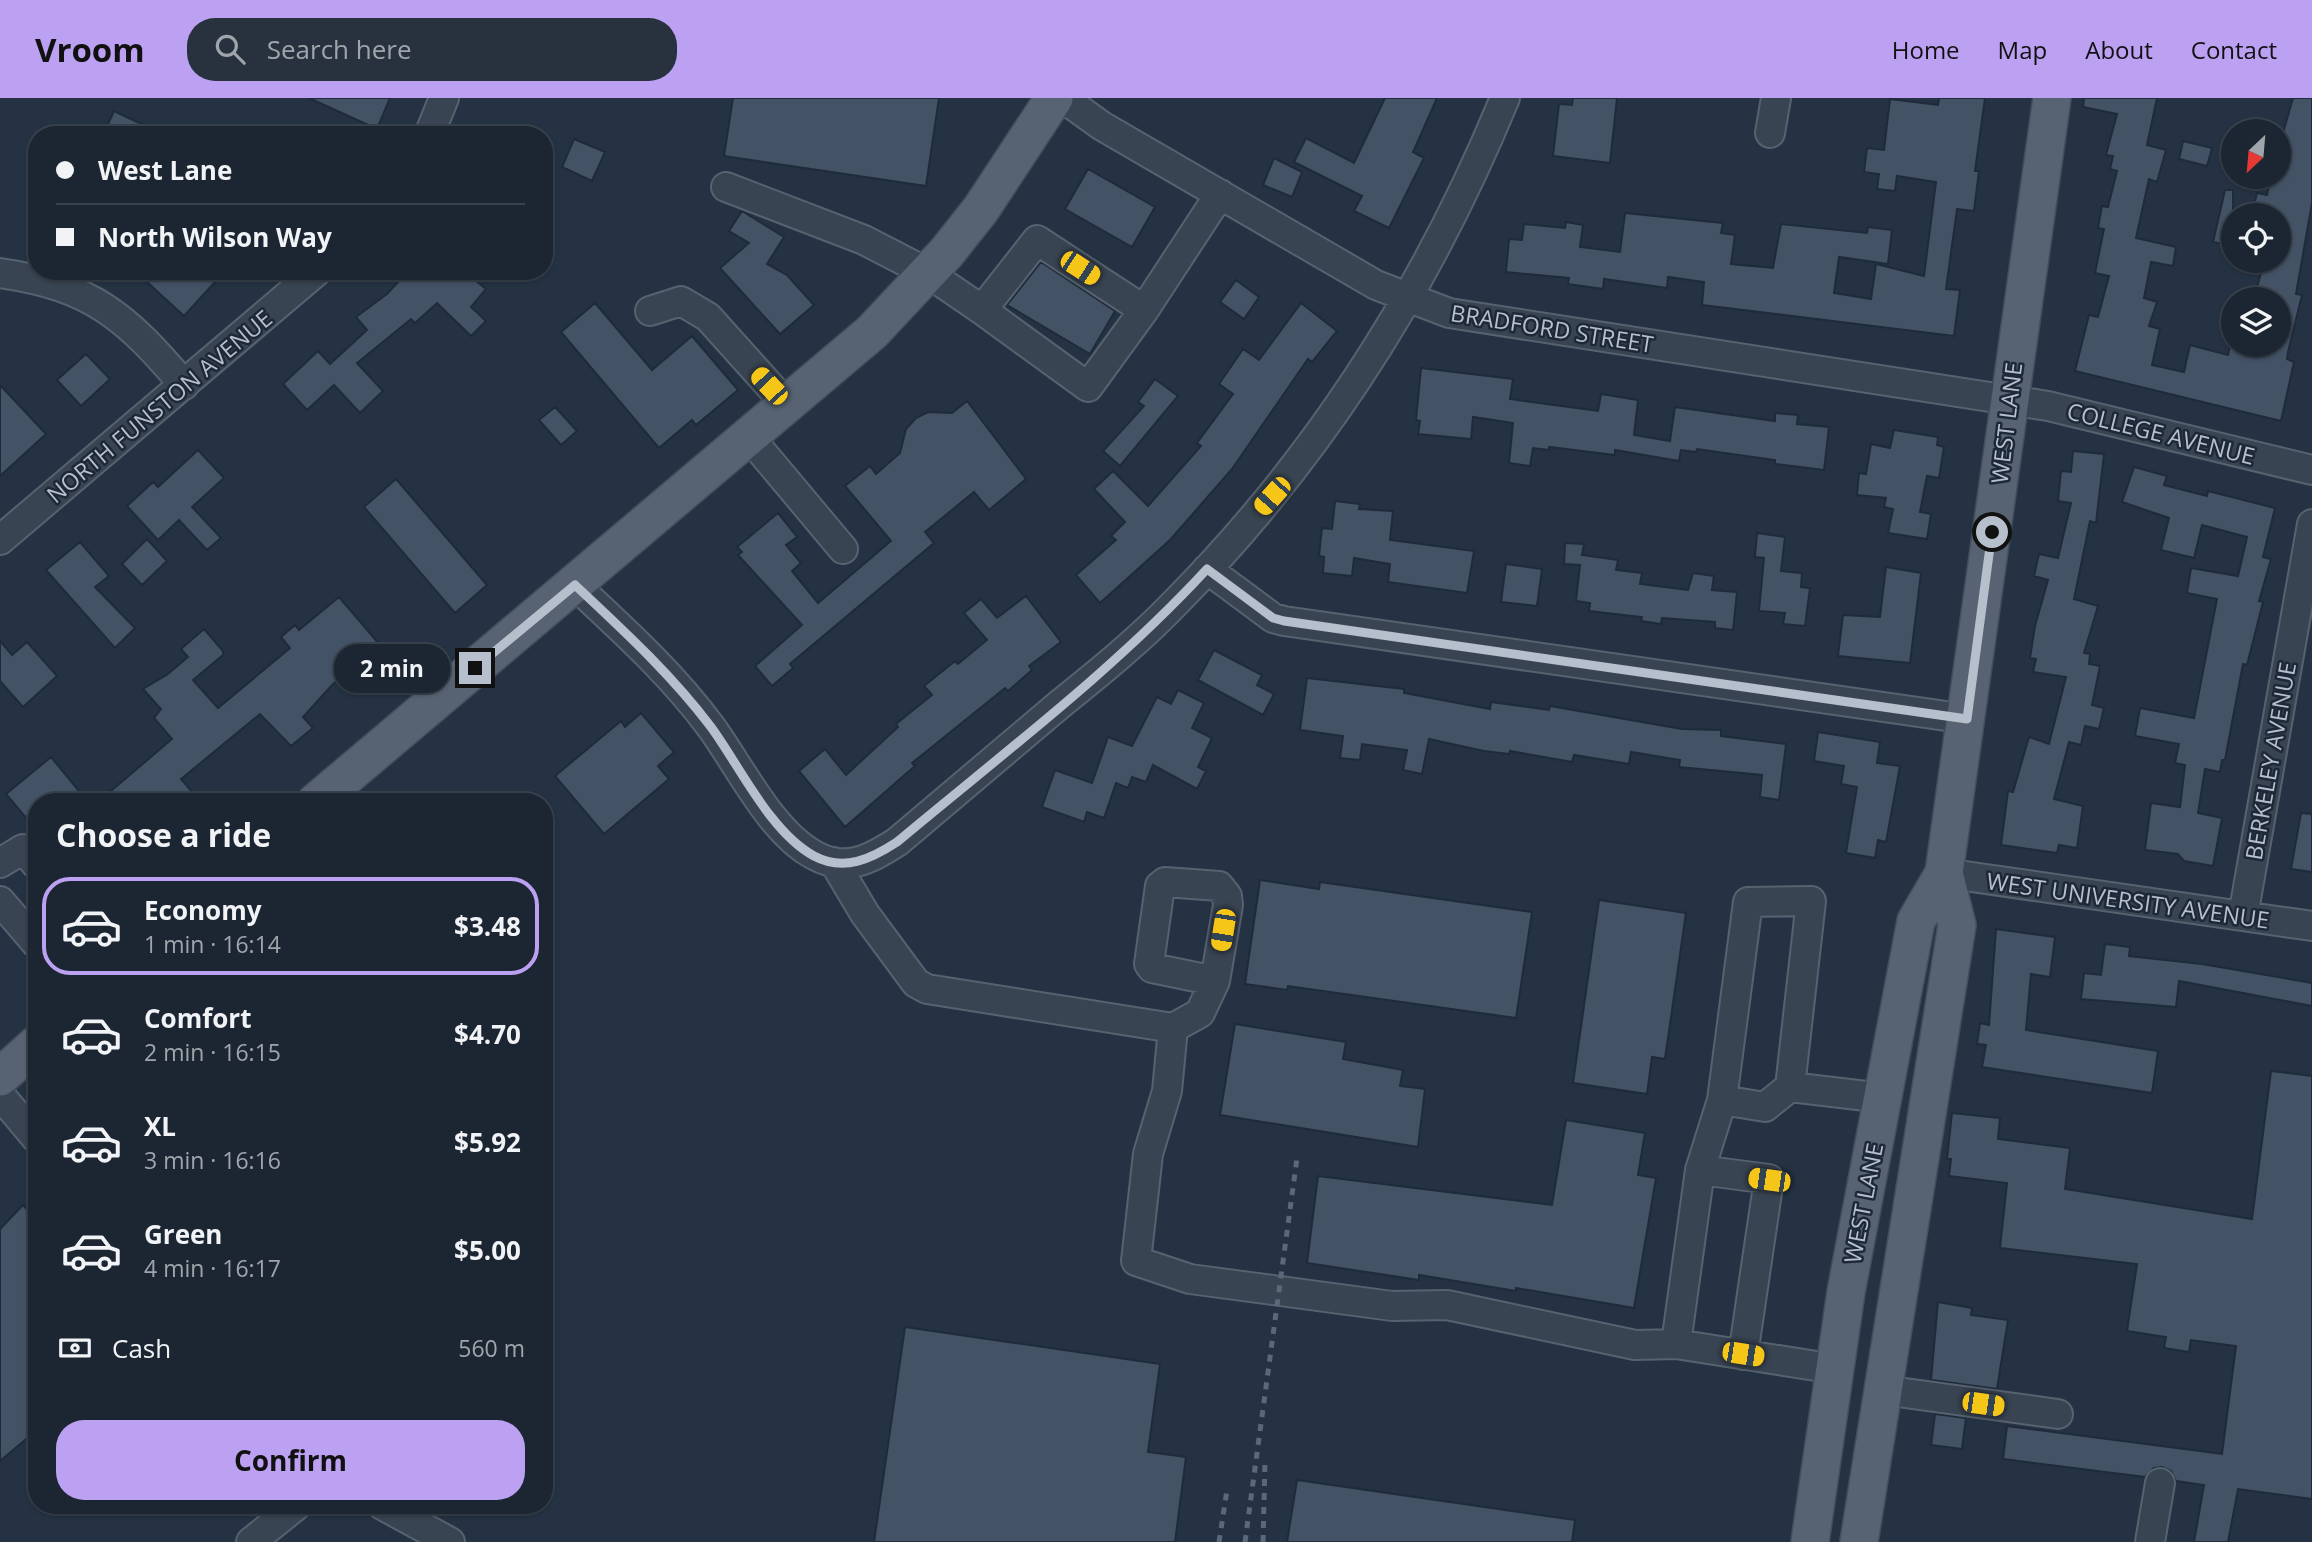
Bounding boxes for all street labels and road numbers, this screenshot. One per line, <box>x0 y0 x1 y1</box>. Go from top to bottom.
street label: BRADFORD STREET <box>1448 296 1656 360</box>
street label: NORTH FUNSTON AVENUE <box>39 302 279 510</box>
street label: WEST LANE <box>1983 361 2029 485</box>
street label: COLLEGE AVENUE <box>2064 394 2258 472</box>
street label: BERKELEY AVENUE <box>2237 660 2303 862</box>
street label: WEST UNIVERSITY AVENUE <box>1985 864 2271 936</box>
street label: WEST LANE <box>1836 1140 1890 1266</box>

